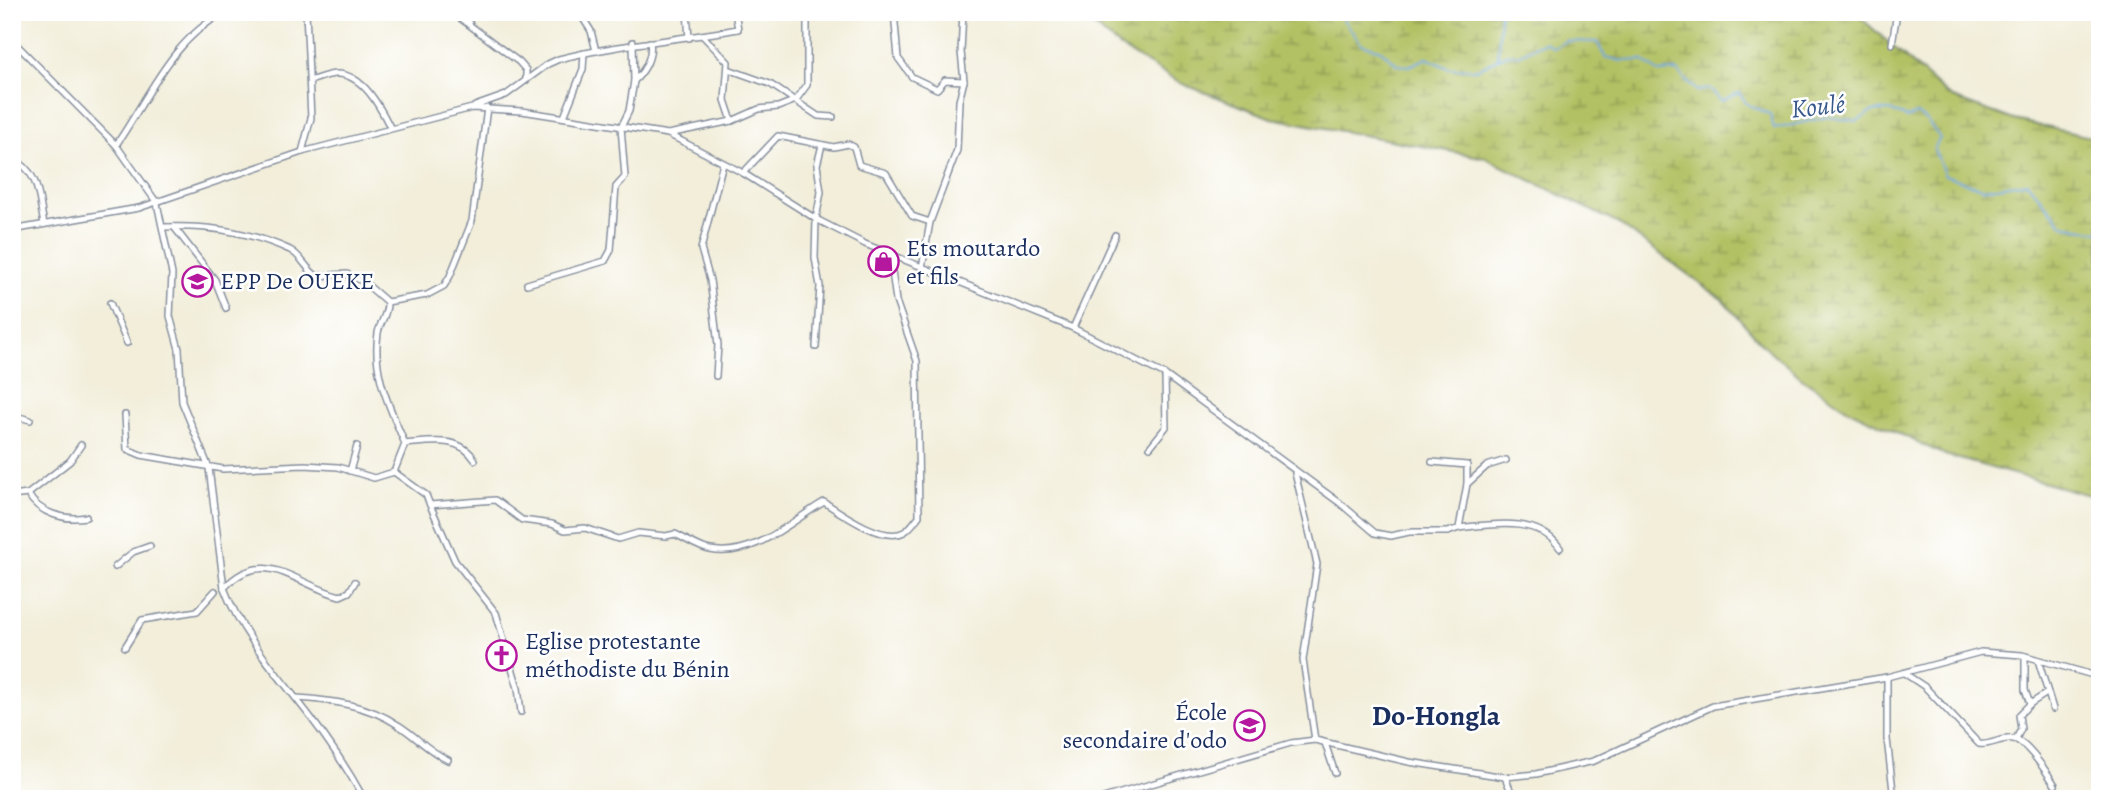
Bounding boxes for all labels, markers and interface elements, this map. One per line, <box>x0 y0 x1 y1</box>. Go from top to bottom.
water label: Koulé <box>1789 86 1847 127</box>
place label: Ets moutardo et fils <box>906 232 1040 292</box>
shop icon: Ets moutardo et fils <box>866 245 900 279</box>
school or university icon: EPP De OUEKE <box>180 264 214 298</box>
place label: EPP De OUEKE <box>220 265 374 297</box>
place label: Eglise protestante méthodiste du Bénin <box>525 625 730 685</box>
church icon: Eglise protestante méthodiste du Bénin <box>485 638 519 672</box>
place label: École secondaire d'odo <box>1062 696 1227 756</box>
district label: Do-Hongla <box>1372 697 1501 735</box>
school or university icon: École secondaire d'odo <box>1233 709 1267 743</box>

